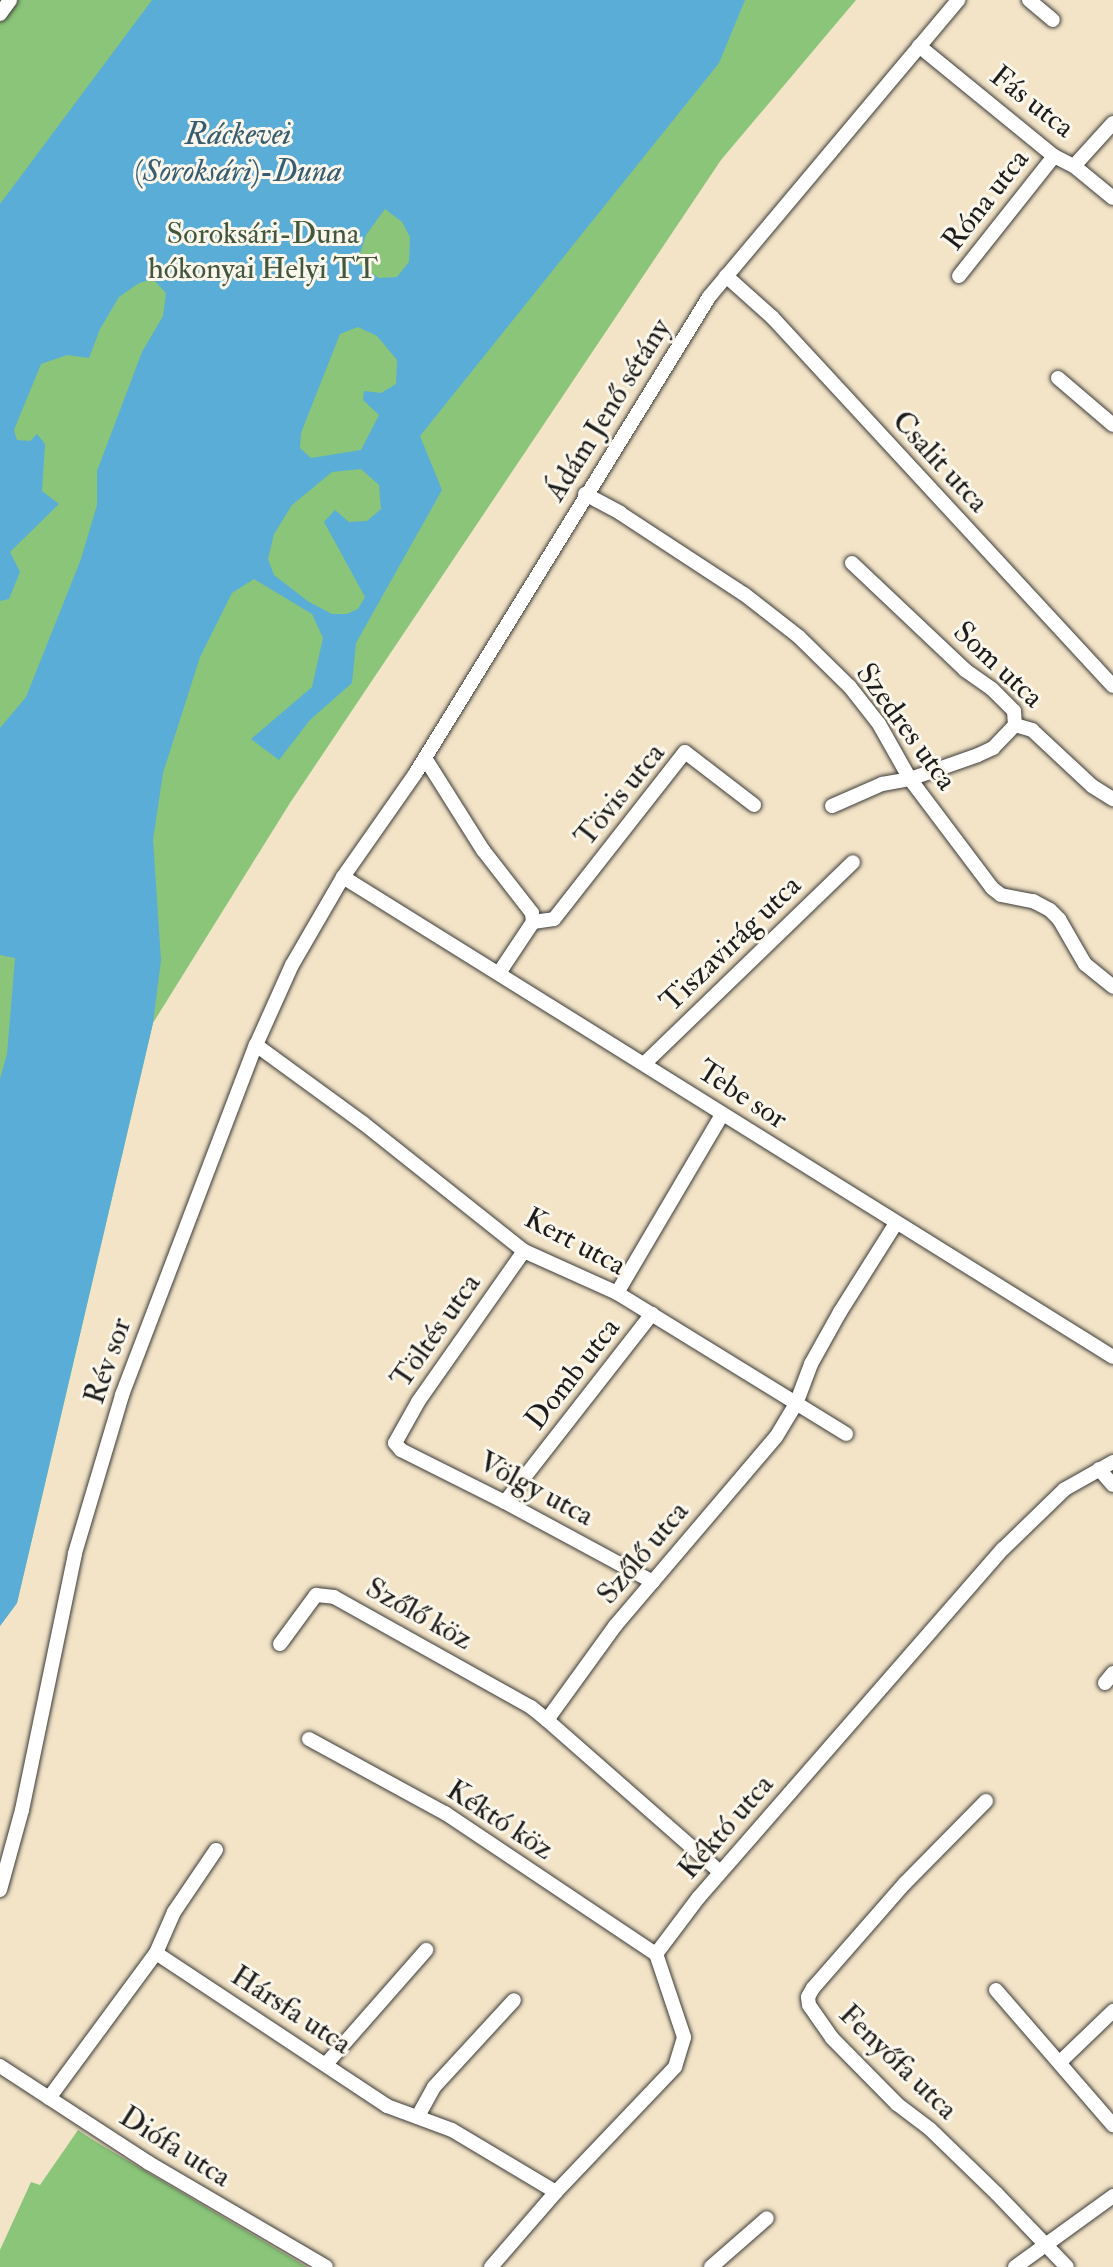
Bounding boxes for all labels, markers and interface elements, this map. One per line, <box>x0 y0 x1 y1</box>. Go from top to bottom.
street label: Fás utca <box>983 58 1081 146</box>
water label: Ráckevei (Soroksári)-Duna <box>134 116 342 191</box>
street label: Róna utca <box>935 142 1037 258</box>
park label: Soroksári-Duna hókonyai Helyi TT <box>148 216 378 286</box>
street label: Ádám Jenő sétány <box>537 312 679 508</box>
street label: Csalit utca <box>884 404 996 520</box>
street label: Som utca <box>945 614 1051 716</box>
street label: Szedres utca <box>848 656 964 798</box>
street label: Tövis utca <box>567 736 673 854</box>
street label: Tiszavirág utca <box>653 868 809 1020</box>
street label: Tebe sor <box>690 1053 794 1137</box>
street label: Kert utca <box>518 1200 632 1284</box>
street label: Töltés utca <box>383 1267 489 1395</box>
street label: Domb utca <box>518 1311 628 1437</box>
street label: Rév sor <box>77 1313 139 1409</box>
street label: Völgy utca <box>472 1444 600 1534</box>
street label: Szőlő utca <box>590 1494 696 1612</box>
street label: Szőlő köz <box>359 1570 479 1658</box>
street label: Kéktó utca <box>671 1767 781 1887</box>
street label: Kéktó köz <box>440 1772 560 1868</box>
street label: Hársfa utca <box>224 1958 358 2062</box>
street label: Fenyőfa utca <box>831 1997 965 2127</box>
street label: Diófa utca <box>113 2099 237 2195</box>

